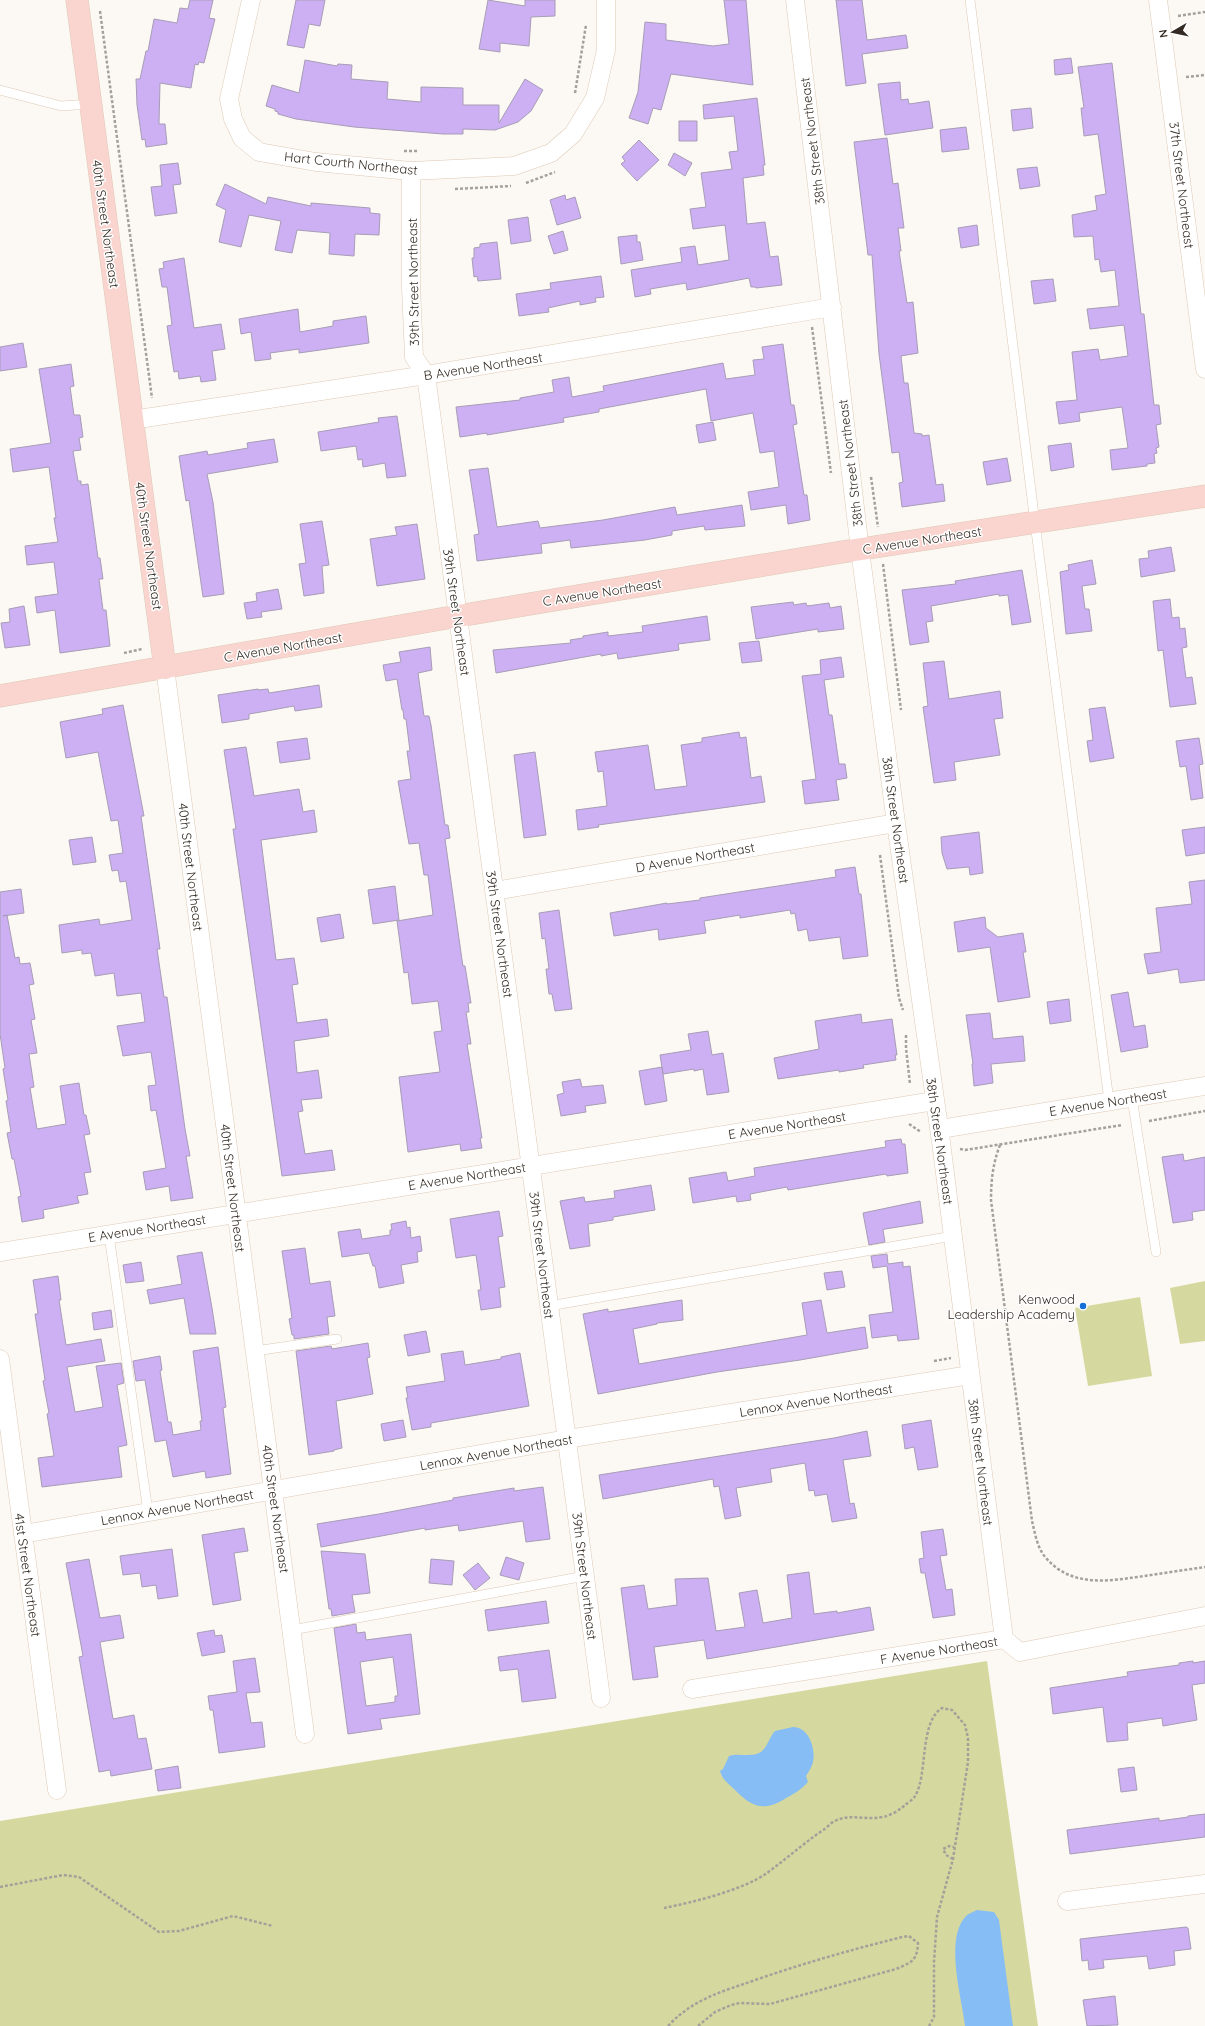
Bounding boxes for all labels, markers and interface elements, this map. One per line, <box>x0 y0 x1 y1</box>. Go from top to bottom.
north arrow <box>1153 12 1193 52</box>
text: N <box>1156 28 1171 39</box>
street label: 38th Street Northeast <box>796 76 828 206</box>
street label: 37th Street Northeast <box>1166 121 1198 249</box>
street label: Hart Courth Northeast <box>283 148 419 178</box>
street label: 40th Street Northeast <box>89 159 123 289</box>
street label: 39th Street Northeast <box>404 218 422 346</box>
street label: B Avenue Northeast <box>423 349 543 383</box>
street label: 38th Street Northeast <box>834 398 866 528</box>
street label: 40th Street Northeast <box>132 481 166 611</box>
street label: C Avenue Northeast <box>862 523 982 557</box>
street label: 39th Street Northeast <box>440 547 474 677</box>
street label: C Avenue Northeast <box>542 575 662 609</box>
street label: C Avenue Northeast <box>223 629 343 665</box>
street label: 38th Street Northeast <box>879 755 913 885</box>
street label: 40th Street Northeast <box>175 802 207 932</box>
street label: D Avenue Northeast <box>634 839 756 875</box>
street label: 39th Street Northeast <box>483 869 517 999</box>
street label: 38th Street Northeast <box>923 1076 957 1206</box>
street label: E Avenue Northeast <box>1048 1085 1168 1119</box>
street label: E Avenue Northeast <box>727 1108 847 1142</box>
street label: 40th Street Northeast <box>217 1123 249 1253</box>
street label: E Avenue Northeast <box>407 1159 527 1193</box>
street label: 39th Street Northeast <box>526 1190 558 1320</box>
street label: E Avenue Northeast <box>87 1211 207 1245</box>
place label: Kenwood Leadership Academy <box>947 1291 1075 1322</box>
marker: Kenwood Leadership Academy <box>1078 1301 1088 1311</box>
street label: Lennox Avenue Northeast <box>738 1380 894 1420</box>
street label: 38th Street Northeast <box>965 1397 997 1527</box>
street label: Lennox Avenue Northeast <box>418 1431 574 1473</box>
street label: 40th Street Northeast <box>259 1444 293 1574</box>
street label: Lennox Avenue Northeast <box>99 1486 255 1528</box>
street label: 39th Street Northeast <box>569 1511 601 1641</box>
street label: 41st Street Northeast <box>11 1512 45 1638</box>
street label: F Avenue Northeast <box>879 1633 999 1667</box>

